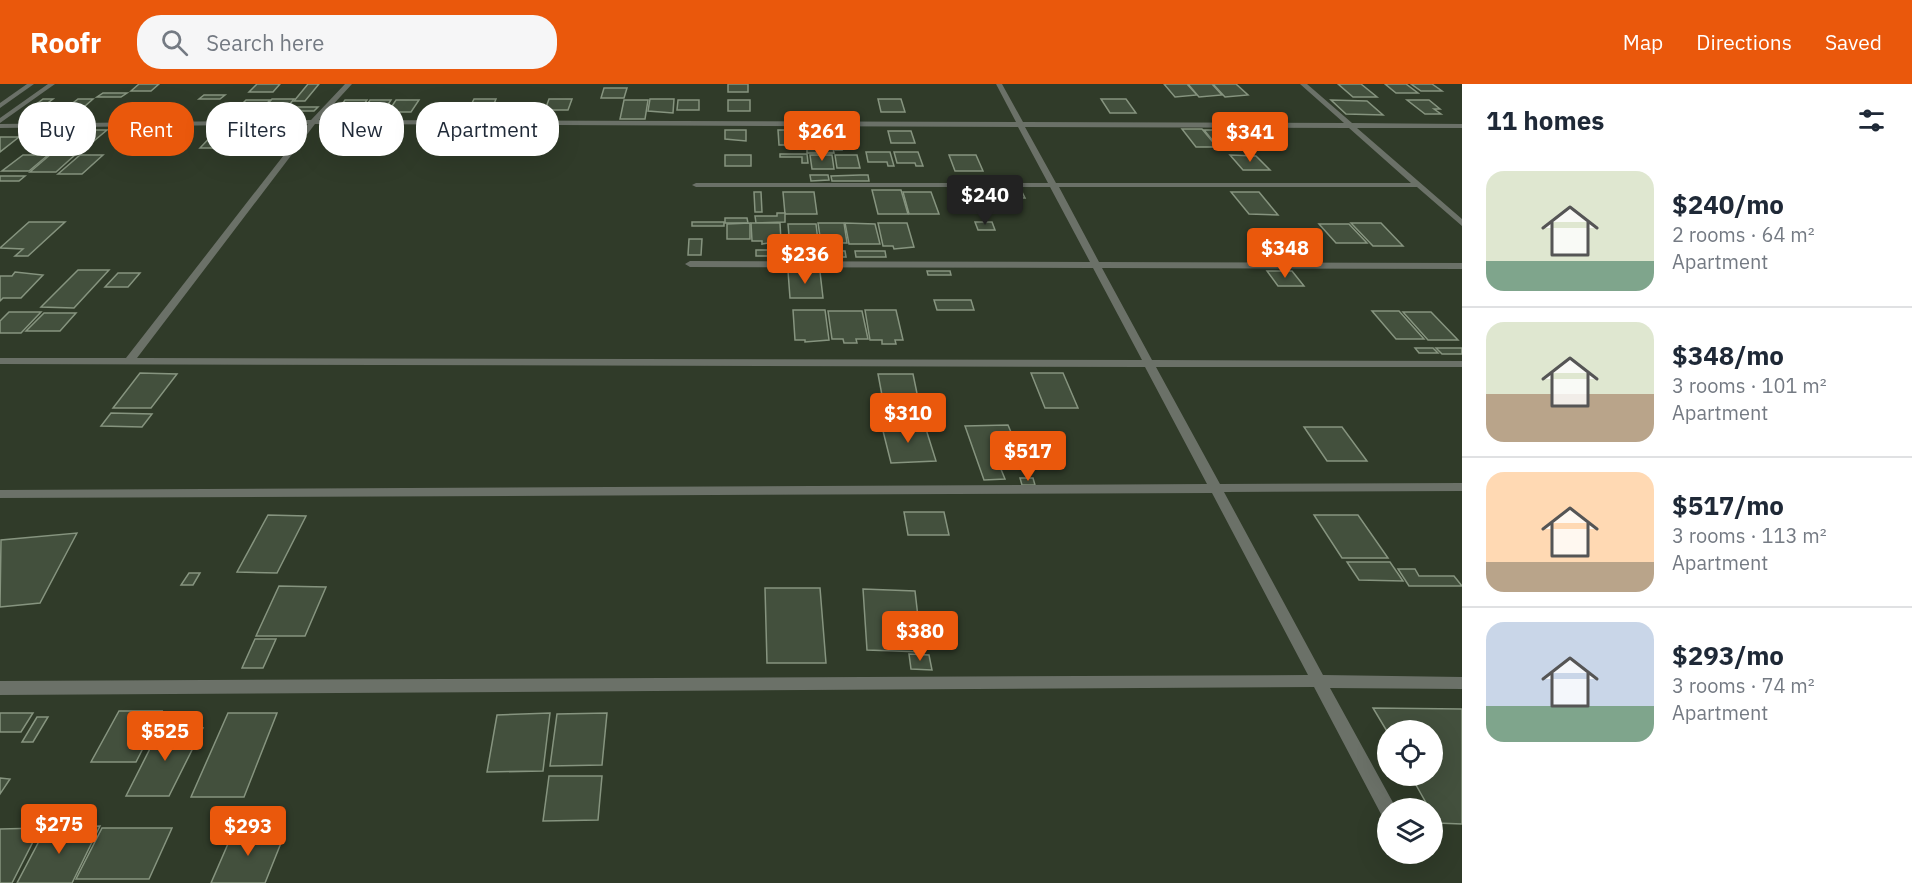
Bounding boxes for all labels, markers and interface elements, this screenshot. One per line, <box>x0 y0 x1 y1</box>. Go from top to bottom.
search box <box>137 15 557 69</box>
text: Roofr <box>30 24 101 61</box>
icon: search <box>158 26 191 59</box>
text: Search here <box>206 28 324 57</box>
text: Map <box>1623 28 1663 56</box>
text: Directions <box>1696 28 1792 56</box>
text: Saved <box>1825 28 1882 56</box>
chip: Buy <box>18 102 96 156</box>
chip: Rent <box>108 102 194 156</box>
chip: Filters <box>206 102 307 156</box>
chip: New <box>319 102 404 156</box>
chip: Apartment <box>416 102 559 156</box>
text: 11 homes <box>1486 103 1604 137</box>
icon: filters <box>1855 104 1888 137</box>
pin: $261 <box>786 111 858 162</box>
pin: $341 <box>1214 112 1286 163</box>
text: $261 <box>798 117 846 144</box>
text: $341 <box>1226 118 1274 145</box>
pin: $240 <box>949 175 1021 226</box>
text: $240 <box>961 181 1009 208</box>
text: $240/mo <box>1672 187 1784 221</box>
icon: home <box>1534 195 1606 267</box>
text: 2 rooms · 64 m² <box>1672 221 1815 248</box>
pin: $348 <box>1249 228 1321 279</box>
pin: $236 <box>769 234 841 285</box>
text: $348 <box>1261 234 1309 261</box>
text: $236 <box>781 240 829 267</box>
text: Apartment <box>1672 248 1768 275</box>
text: $348/mo <box>1672 338 1784 372</box>
icon: home <box>1534 346 1606 418</box>
text: 3 rooms · 101 m² <box>1672 372 1827 399</box>
pin: $310 <box>872 393 944 444</box>
text: $310 <box>884 399 932 426</box>
text: Apartment <box>1672 399 1768 426</box>
pin: $517 <box>992 431 1064 482</box>
text: $517 <box>1004 437 1052 464</box>
text: $517/mo <box>1672 488 1784 522</box>
icon: home <box>1534 496 1606 568</box>
text: 3 rooms · 113 m² <box>1672 522 1827 549</box>
text: Apartment <box>1672 549 1768 576</box>
pin: $380 <box>884 611 956 662</box>
text: $380 <box>896 617 944 644</box>
text: $293/mo <box>1672 638 1784 672</box>
icon: home <box>1534 646 1606 718</box>
text: 3 rooms · 74 m² <box>1672 672 1815 699</box>
text: Apartment <box>1672 699 1768 726</box>
pin: $525 <box>129 711 201 762</box>
text: $525 <box>141 717 189 744</box>
map controls <box>1377 720 1443 864</box>
button: locate <box>1377 720 1443 786</box>
button: layers <box>1377 798 1443 864</box>
pin: $275 <box>23 804 95 855</box>
pin: $293 <box>212 806 284 857</box>
text: $275 <box>35 810 83 837</box>
text: $293 <box>224 812 272 839</box>

